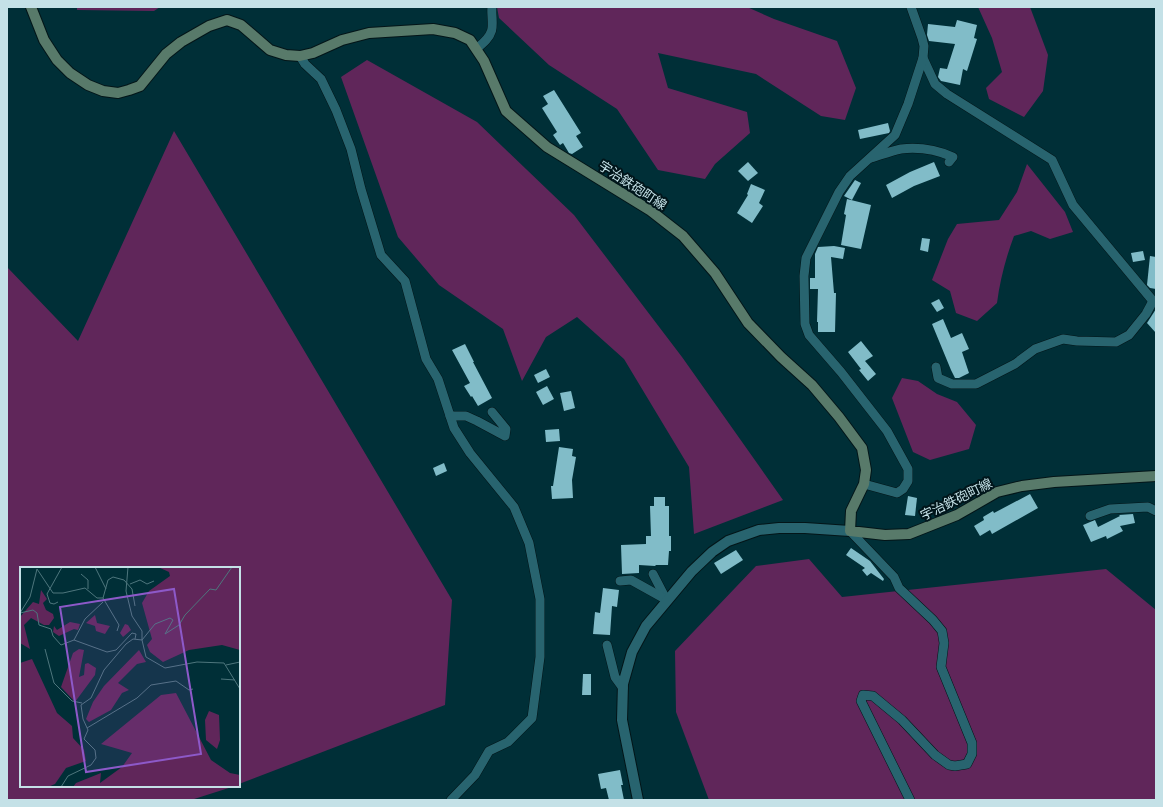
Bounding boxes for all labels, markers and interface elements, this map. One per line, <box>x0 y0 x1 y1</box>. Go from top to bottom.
street label: 宇治鉄砲町線 <box>595 155 671 214</box>
street label: 宇治鉄砲町線 <box>917 473 995 524</box>
inset map <box>20 567 240 787</box>

